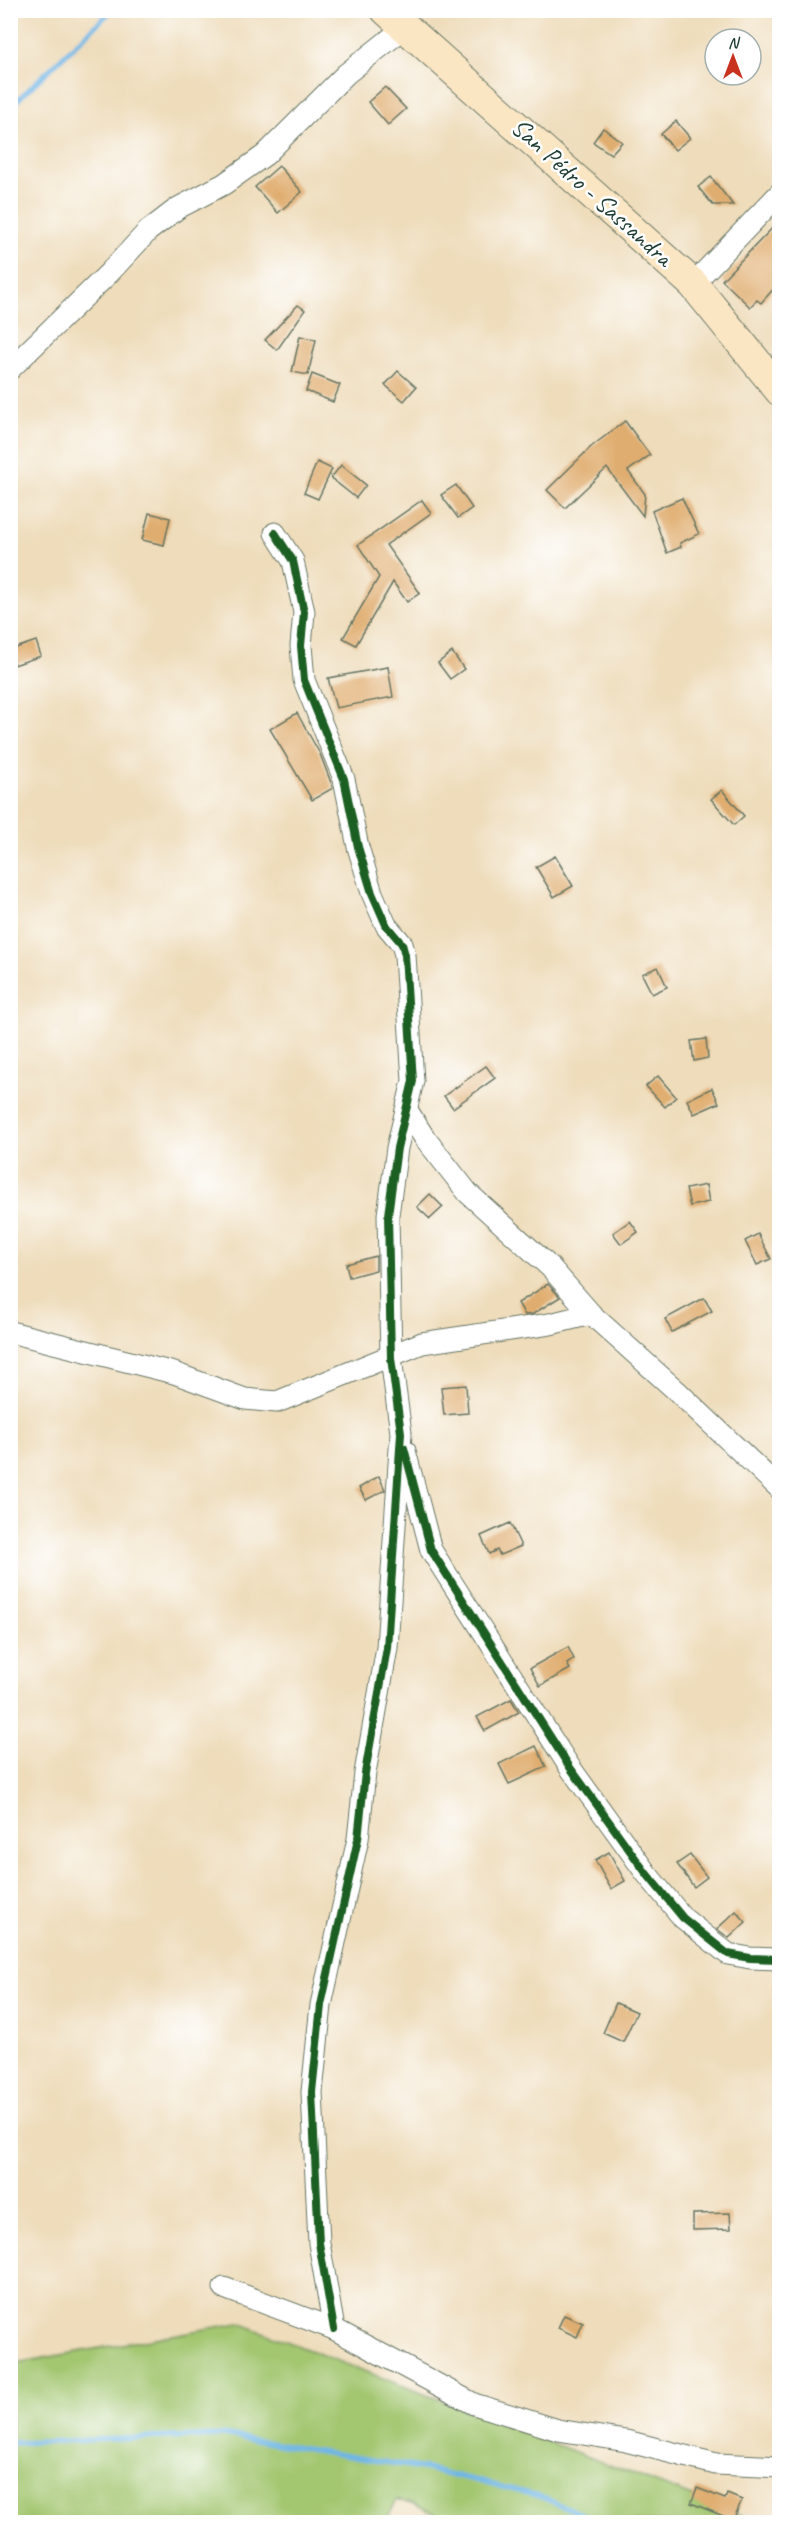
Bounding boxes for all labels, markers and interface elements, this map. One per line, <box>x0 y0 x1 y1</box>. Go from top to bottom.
north arrow <box>703 27 763 87</box>
text: N <box>728 33 741 53</box>
street label: San Pédro - Sassandra <box>504 111 681 275</box>

